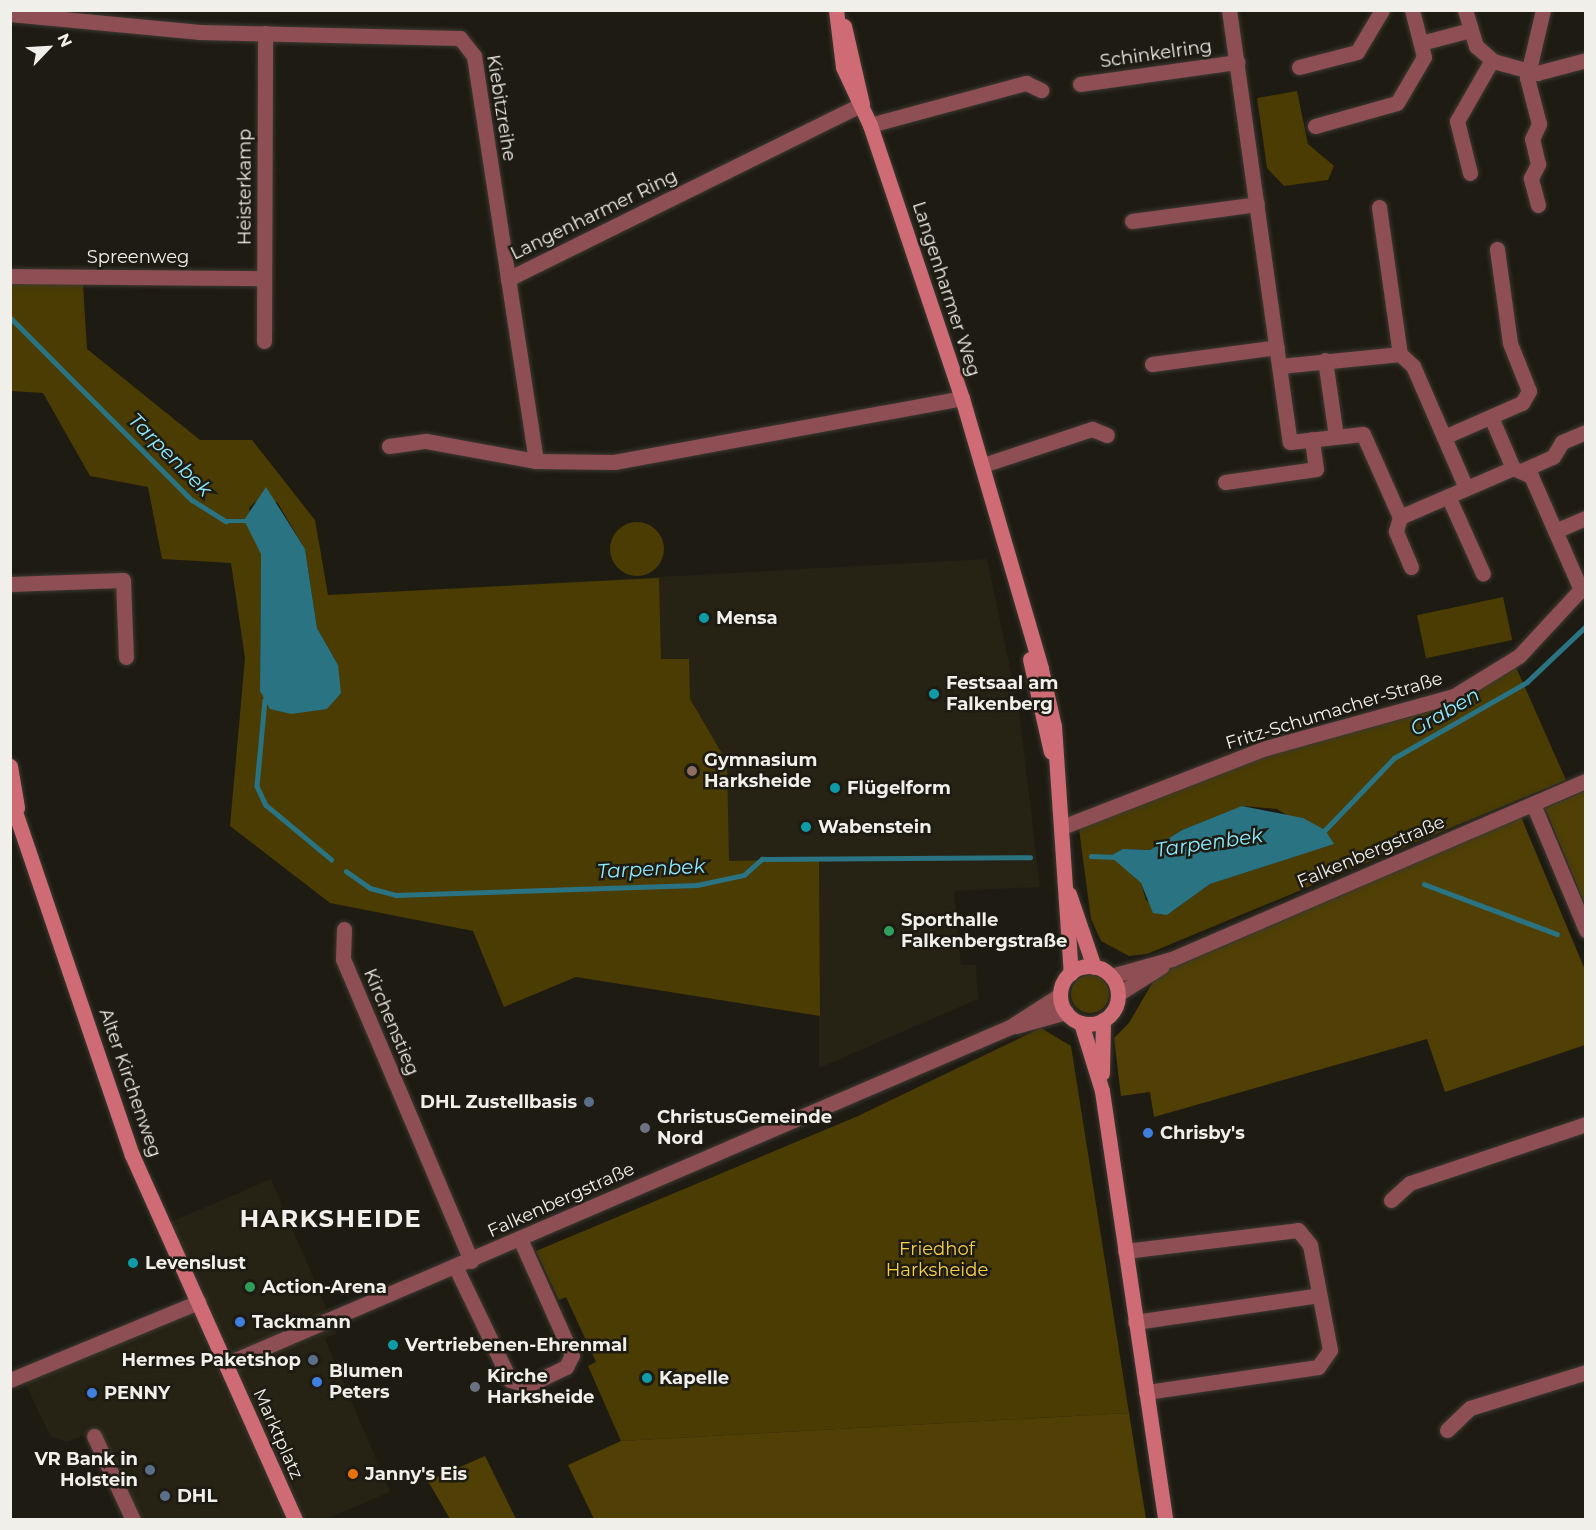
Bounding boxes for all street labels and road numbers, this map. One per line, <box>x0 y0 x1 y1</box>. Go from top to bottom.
street label: Schinkelring <box>1099 35 1213 73</box>
street label: Kiebitzreihe <box>482 53 520 163</box>
street label: Heisterkamp <box>234 129 256 245</box>
street label: Langenharmer Ring <box>507 165 681 265</box>
street label: Langenharmer Weg <box>907 199 985 379</box>
street label: Spreenweg <box>87 246 189 268</box>
street label: Fritz-Schumacher-Straße <box>1223 668 1445 754</box>
street label: Falkenbergstraße <box>1294 811 1448 893</box>
street label: Kirchenstieg <box>359 965 423 1079</box>
street label: Alter Kirchenweg <box>94 1006 166 1160</box>
street label: Falkenbergstraße <box>484 1158 638 1242</box>
street label: Marktplatz <box>248 1385 308 1483</box>

